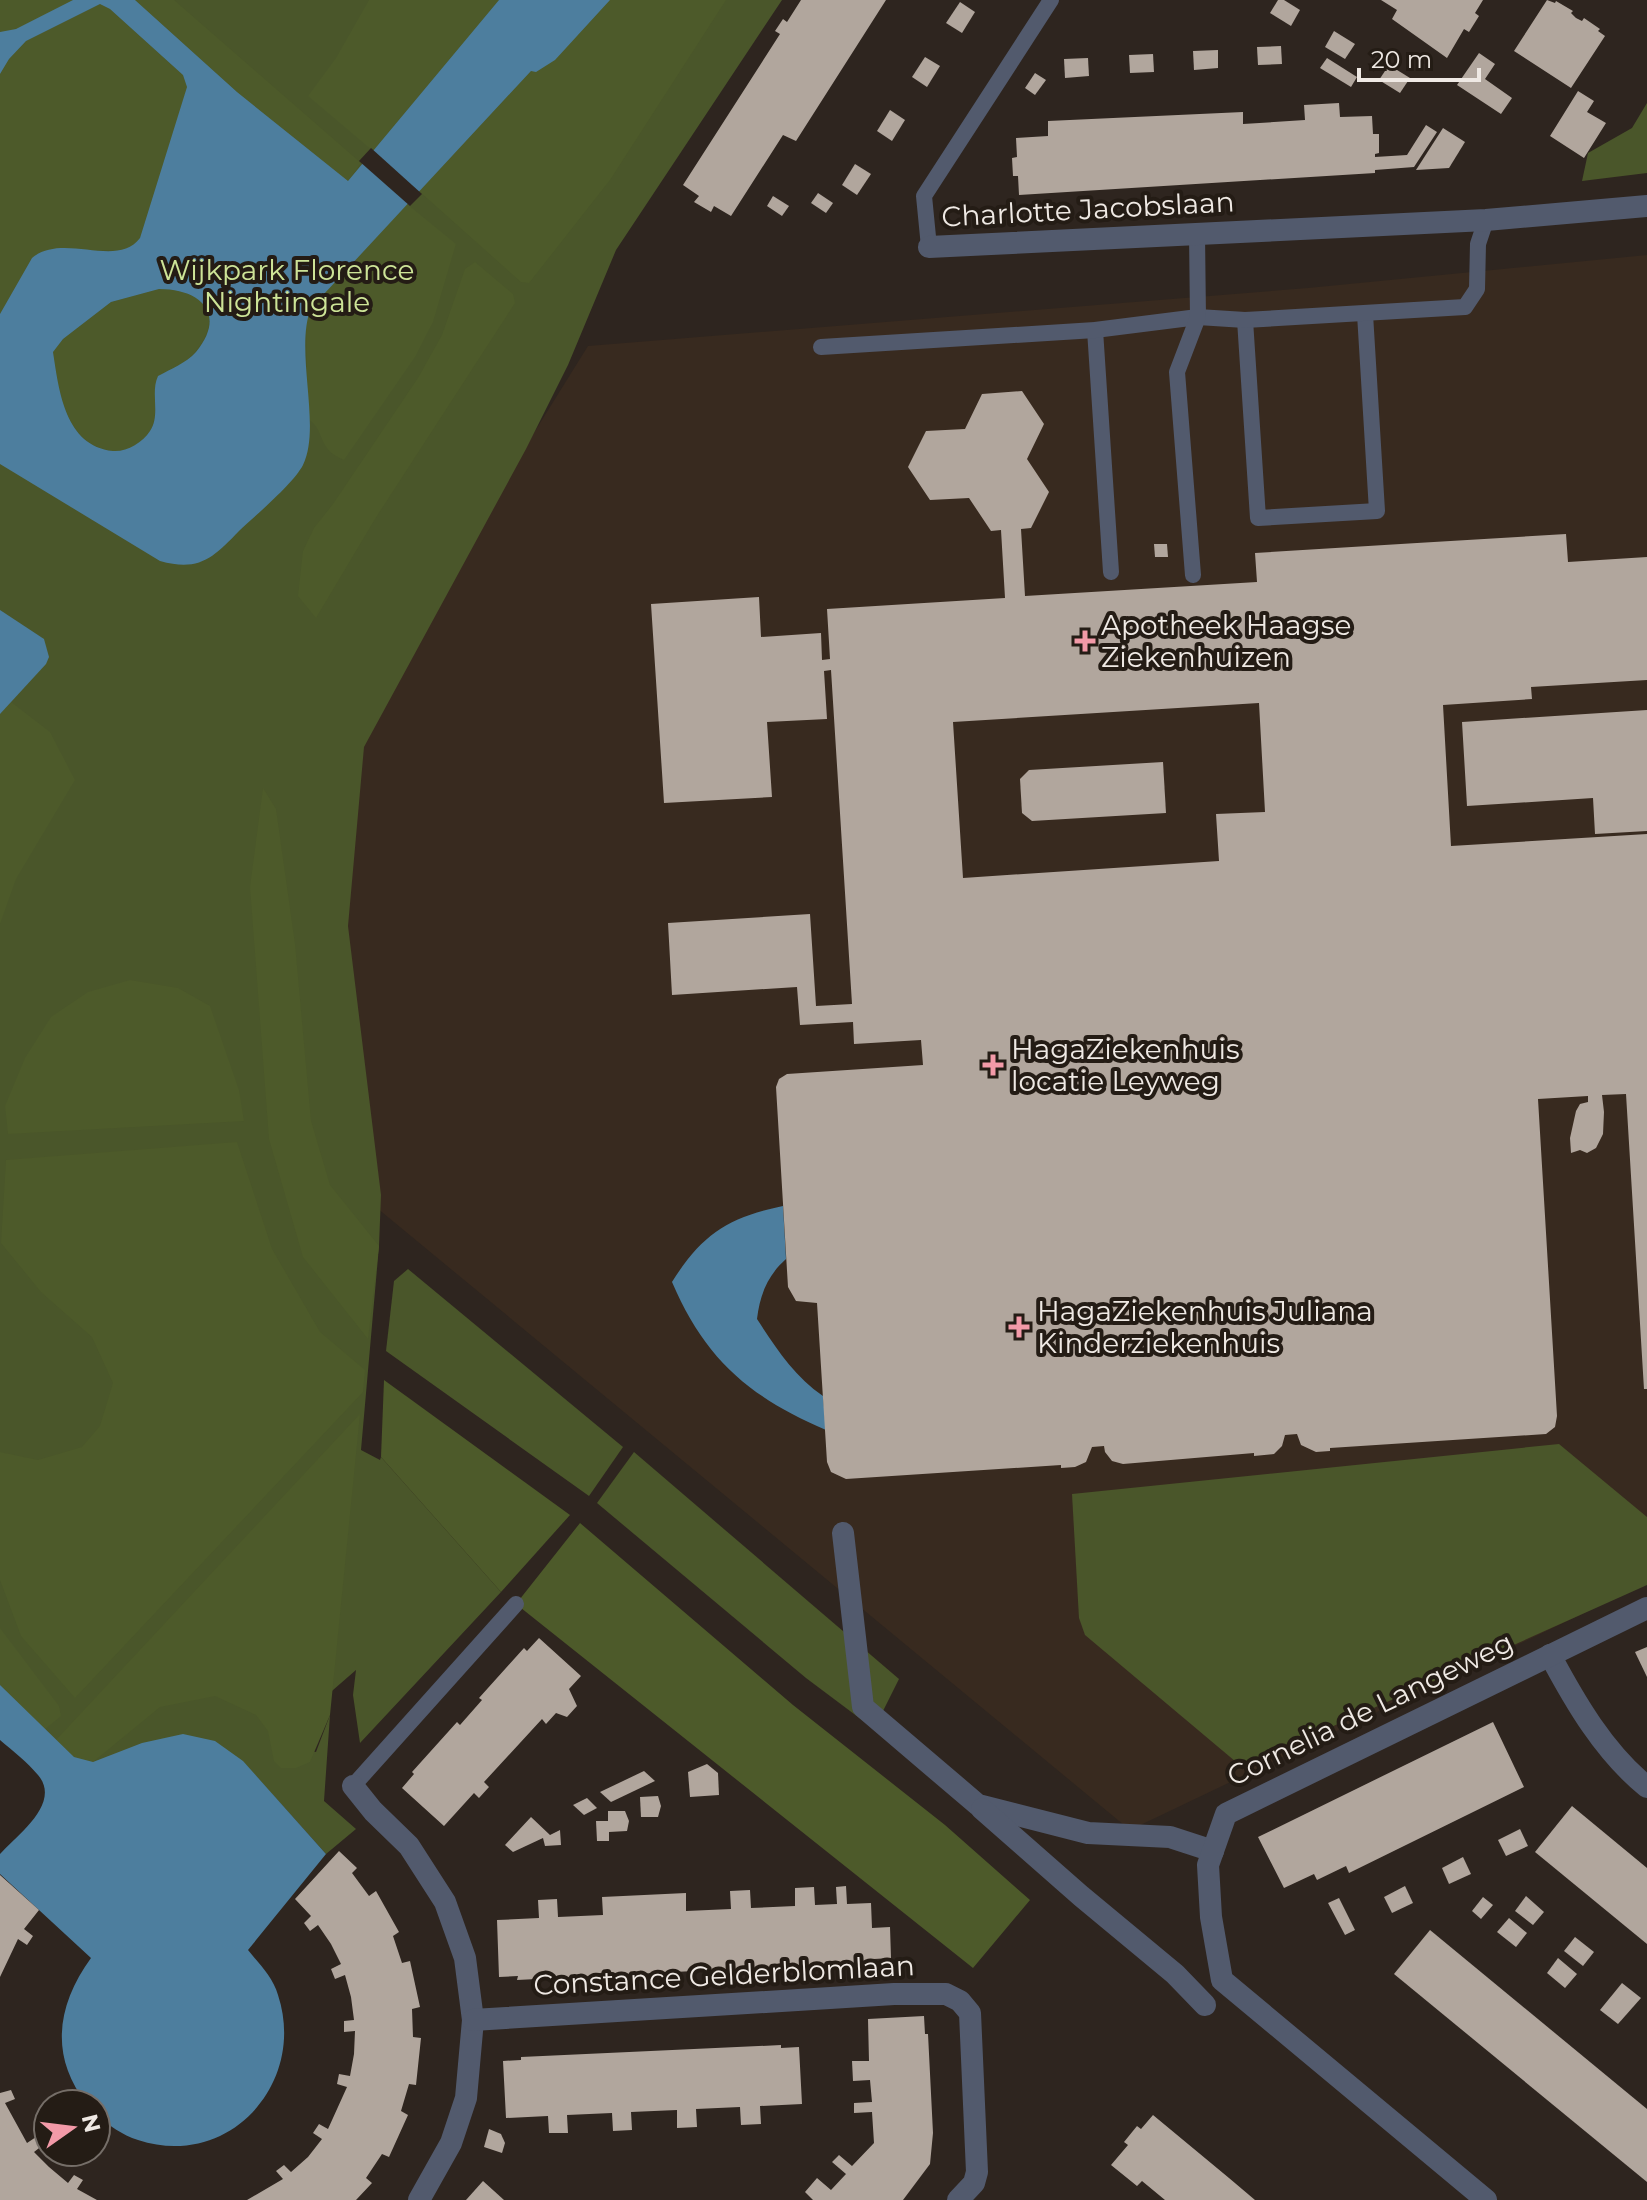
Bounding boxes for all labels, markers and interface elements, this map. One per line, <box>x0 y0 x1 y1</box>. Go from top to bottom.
scale bar <box>1359 32 1479 82</box>
text: 20 m <box>1371 45 1432 74</box>
street label: Charlotte Jacobslaan <box>941 184 1235 234</box>
park label: Wijkpark Florence Nightingale <box>160 253 414 319</box>
place label: Apotheek Haagse Ziekenhuizen <box>1101 608 1351 674</box>
marker: Apotheek Haagse Ziekenhuizen <box>1076 632 1094 650</box>
place label: HagaZiekenhuis locatie Leyweg <box>1011 1032 1240 1098</box>
marker: HagaZiekenhuis locatie Leyweg <box>982 1054 1004 1076</box>
place label: HagaZiekenhuis Juliana Kinderziekenhuis <box>1037 1294 1373 1360</box>
marker: HagaZiekenhuis Juliana Kinderziekenhuis <box>1008 1316 1030 1338</box>
street label: Cornelia de Langeweg <box>1222 1625 1518 1793</box>
street label: Constance Gelderblomlaan <box>533 1948 915 2002</box>
north arrow <box>32 2088 112 2168</box>
text: N <box>76 2111 106 2135</box>

